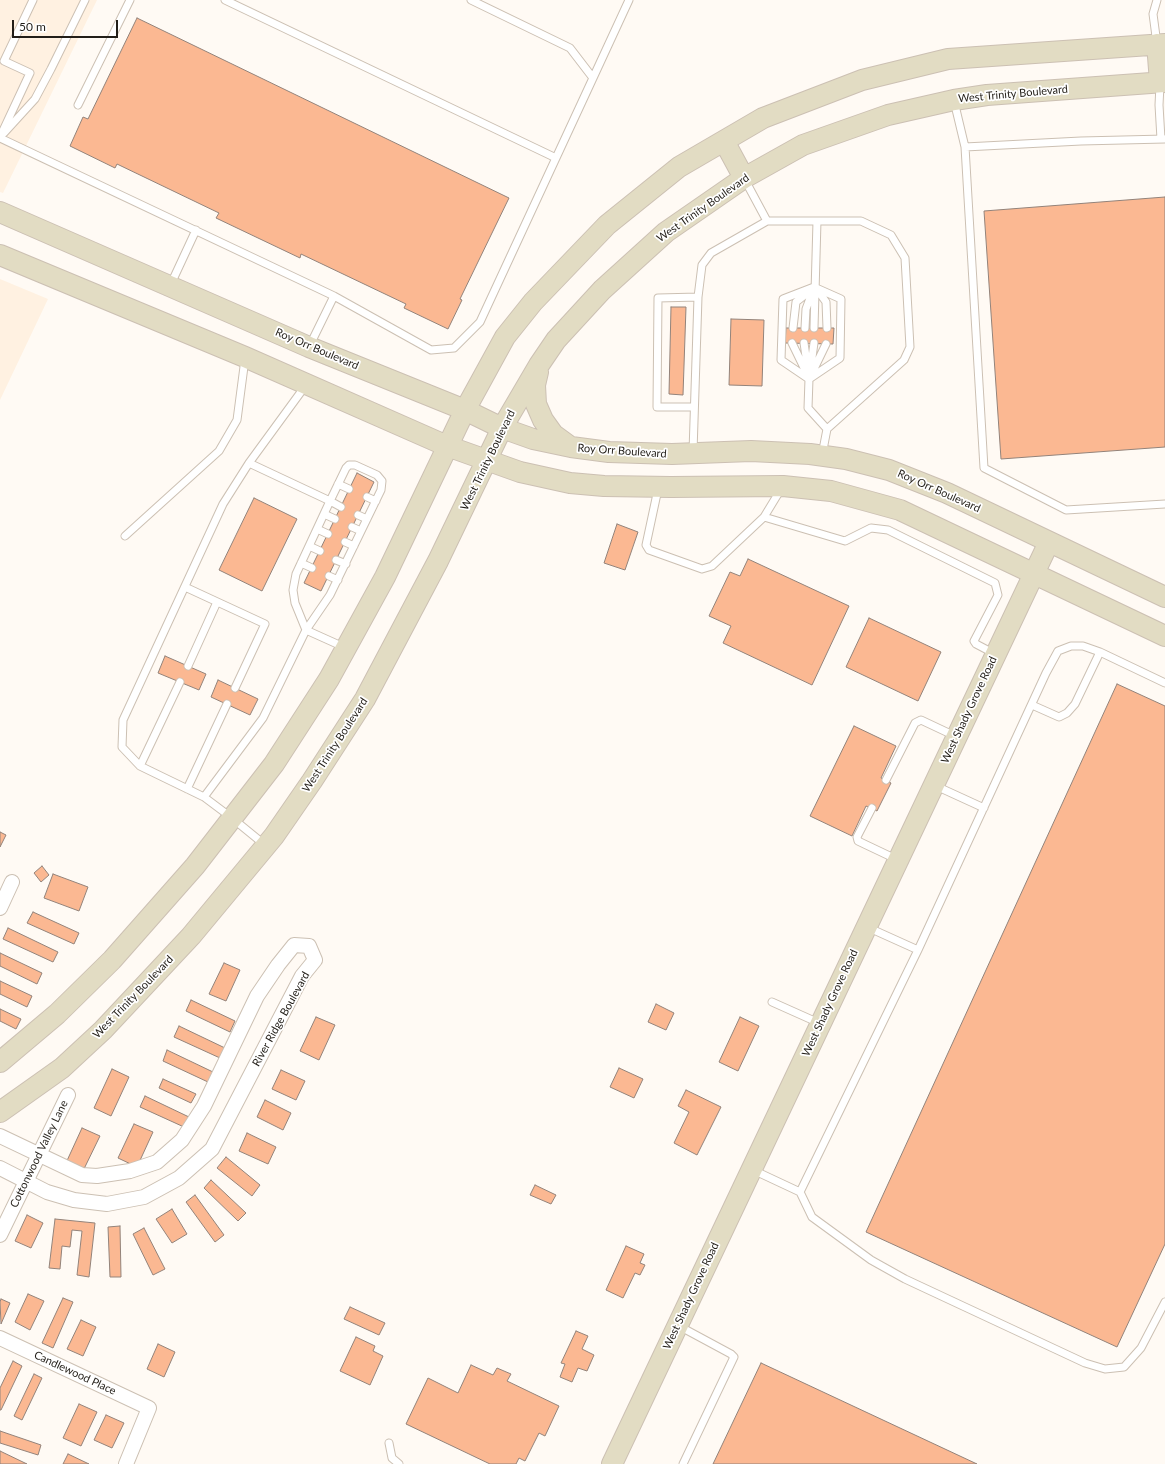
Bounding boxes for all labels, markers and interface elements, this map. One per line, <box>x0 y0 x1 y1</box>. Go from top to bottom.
scale bar <box>14 12 120 38</box>
text: 50 m <box>19 19 46 34</box>
street label: West Trinity Boulevard <box>958 83 1068 105</box>
street label: West Trinity Boulevard <box>654 171 752 245</box>
street label: Roy Orr Boulevard <box>273 325 361 373</box>
street label: West Trinity Boulevard <box>458 408 518 512</box>
street label: Roy Orr Boulevard <box>577 441 667 461</box>
street label: Roy Orr Boulevard <box>896 467 982 515</box>
street label: West Shady Grove Road <box>938 654 1000 766</box>
street label: West Trinity Boulevard <box>300 695 370 795</box>
street label: West Shady Grove Road <box>799 947 861 1059</box>
street label: West Trinity Boulevard <box>90 953 176 1041</box>
street label: River Ridge Boulevard <box>250 969 312 1069</box>
street label: Cottonwood Valley Lane <box>7 1098 71 1210</box>
street label: West Shady Grove Road <box>660 1240 722 1352</box>
street label: Candlewood Place <box>32 1348 118 1398</box>

